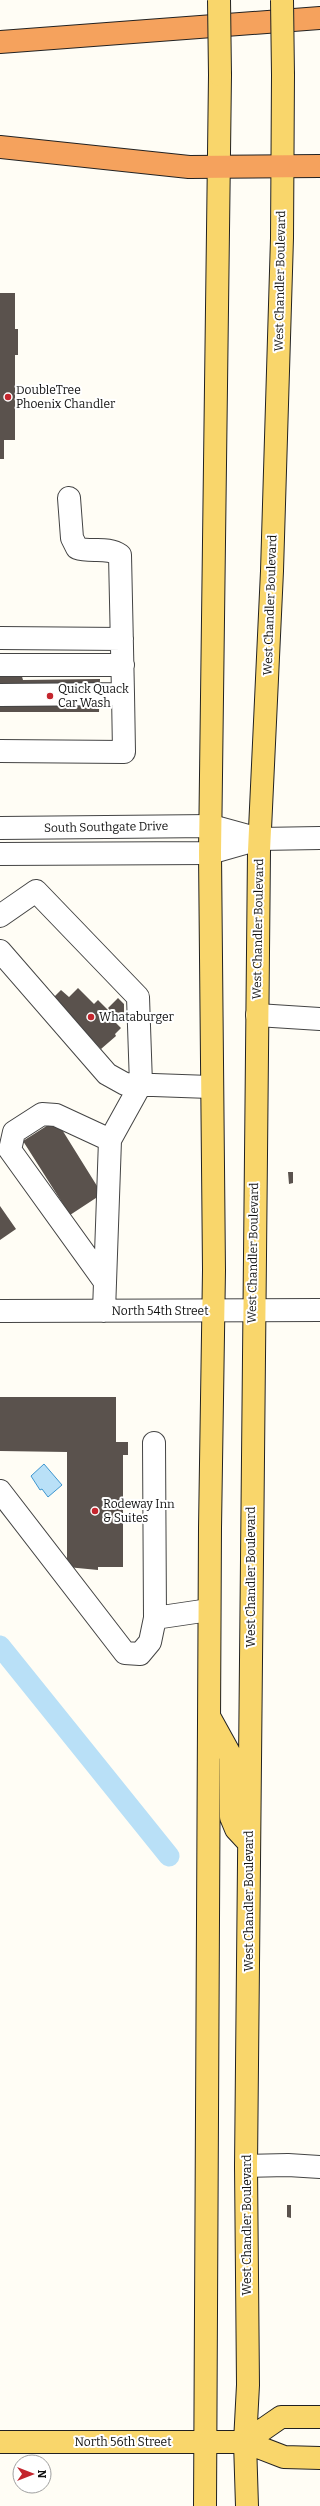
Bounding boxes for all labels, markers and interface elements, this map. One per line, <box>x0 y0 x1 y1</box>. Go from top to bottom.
street label: West Chandler Boulevard <box>272 210 288 352</box>
place label: DoubleTree Phoenix Chandler <box>16 383 116 411</box>
marker: DoubleTree Phoenix Chandler <box>3 392 13 402</box>
street label: West Chandler Boulevard <box>261 534 279 676</box>
place label: Quick Quack Car Wash <box>58 682 129 710</box>
marker: Quick Quack Car Wash <box>45 691 55 701</box>
street label: South Southgate Drive <box>44 819 168 835</box>
street label: West Chandler Boulevard <box>250 858 266 1000</box>
place label: Whataburger <box>99 1010 175 1024</box>
marker: Whataburger <box>86 1012 96 1022</box>
street label: West Chandler Boulevard <box>245 1182 261 1324</box>
street label: North 54th Street <box>112 1304 209 1318</box>
place label: Rodeway Inn & Suites <box>103 1497 175 1525</box>
marker: Rodeway Inn & Suites <box>90 1506 100 1516</box>
street label: West Chandler Boulevard <box>244 1507 258 1647</box>
street label: West Chandler Boulevard <box>242 1831 256 1971</box>
street label: West Chandler Boulevard <box>240 2155 254 2295</box>
street label: North 56th Street <box>74 2435 172 2449</box>
north arrow <box>12 2454 52 2494</box>
text: N <box>35 2470 48 2479</box>

